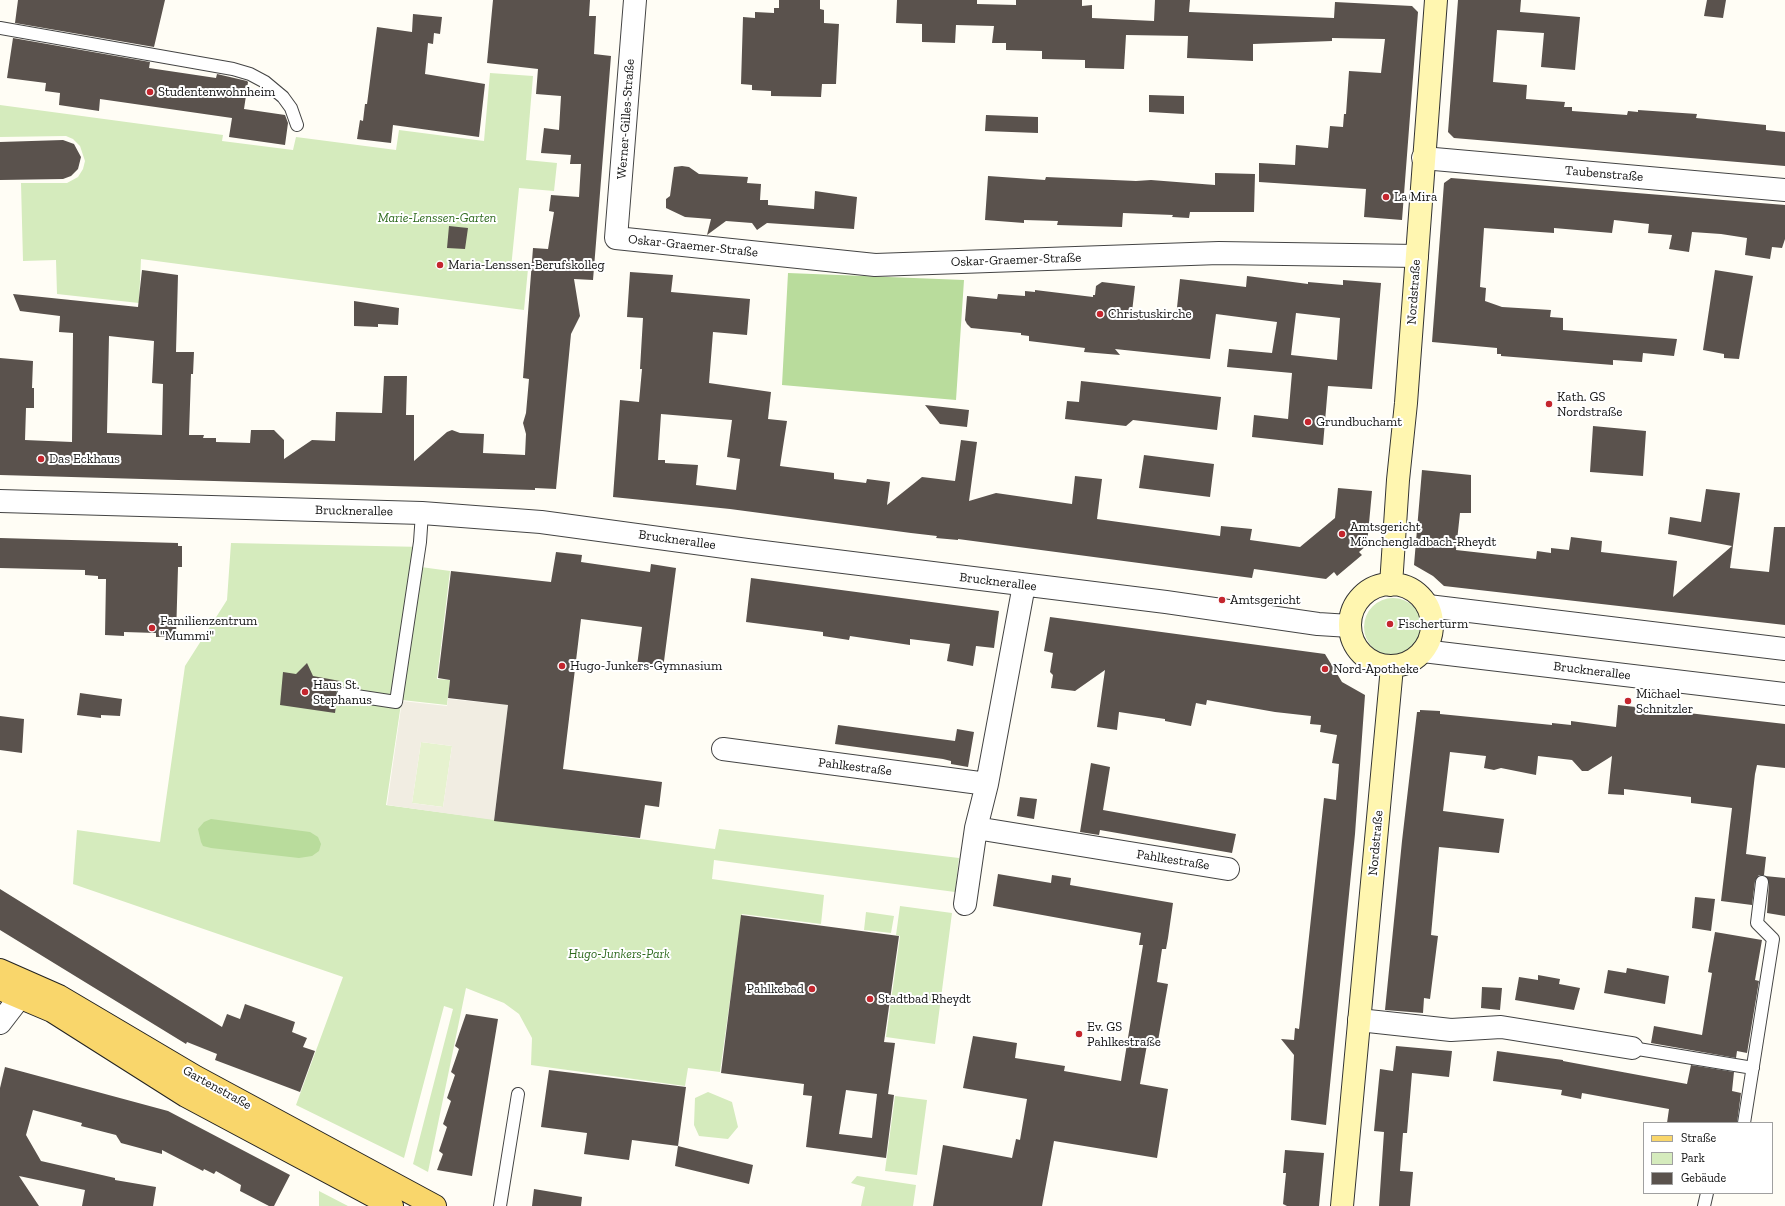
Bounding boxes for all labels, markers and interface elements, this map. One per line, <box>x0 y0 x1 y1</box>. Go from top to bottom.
street label: Werner-Gilles-Straße <box>614 58 638 180</box>
place label: Studentenwohnheim <box>158 84 275 100</box>
marker: Studentenwohnheim <box>145 87 155 97</box>
street label: Taubenstraße <box>1564 163 1644 185</box>
place label: La Mira <box>1394 189 1437 205</box>
marker: La Mira <box>1381 192 1391 202</box>
park label: Marie-Lenssen-Garten <box>378 210 496 226</box>
street label: Oskar-Graemer-Straße <box>627 231 759 261</box>
street label: Oskar-Graemer-Straße <box>951 250 1081 270</box>
place label: Maria-Lenssen-Berufskolleg <box>448 257 605 273</box>
street label: Nordstraße <box>1404 259 1424 325</box>
marker: Maria-Lenssen-Berufskolleg <box>435 260 445 270</box>
place label: Christuskirche <box>1108 306 1192 322</box>
marker: Christuskirche <box>1095 309 1105 319</box>
place label: Kath. GS Nordstraße <box>1557 389 1622 420</box>
marker: Kath. GS Nordstraße <box>1544 399 1554 409</box>
place label: Grundbuchamt <box>1316 414 1402 430</box>
marker: Grundbuchamt <box>1303 417 1313 427</box>
place label: Das Eckhaus <box>49 451 120 467</box>
marker: Das Eckhaus <box>36 454 46 464</box>
street label: Brucknerallee <box>315 503 393 519</box>
place label: Amtsgericht Mönchengladbach-Rheydt <box>1350 519 1496 550</box>
street label: Brucknerallee <box>637 527 717 553</box>
marker: Amtsgericht Mönchengladbach-Rheydt <box>1337 529 1347 539</box>
street label: Brucknerallee <box>958 570 1038 594</box>
place label: Amtsgericht <box>1230 592 1301 608</box>
marker: Amtsgericht <box>1217 595 1227 605</box>
place label: Familienzentrum "Mummi" <box>160 613 257 644</box>
place label: Fischerturm <box>1398 616 1468 632</box>
marker: Fischerturm <box>1385 619 1395 629</box>
marker: Familienzentrum "Mummi" <box>147 623 157 633</box>
place label: Hugo-Junkers-Gymnasium <box>570 658 722 674</box>
street label: Brucknerallee <box>1552 659 1632 683</box>
marker: Hugo-Junkers-Gymnasium <box>557 661 567 671</box>
place label: Nord-Apotheke <box>1333 661 1419 677</box>
marker: Nord-Apotheke <box>1320 664 1330 674</box>
place label: Haus St. Stephanus <box>313 677 372 708</box>
place label: Michael Schnitzler <box>1636 686 1693 717</box>
marker: Haus St. Stephanus <box>300 687 310 697</box>
marker: Michael Schnitzler <box>1623 696 1633 706</box>
street label: Pahlkestraße <box>817 755 893 779</box>
street label: Nordstraße <box>1365 810 1387 876</box>
street label: Pahlkestraße <box>1135 847 1211 873</box>
park label: Hugo-Junkers-Park <box>568 946 670 962</box>
place label: Pahlkebad <box>747 981 804 997</box>
marker: Pahlkebad <box>807 984 817 994</box>
place label: Stadtbad Rheydt <box>878 991 971 1007</box>
marker: Stadtbad Rheydt <box>865 994 875 1004</box>
place label: Ev. GS Pahlkestraße <box>1087 1019 1161 1050</box>
marker: Ev. GS Pahlkestraße <box>1074 1029 1084 1039</box>
street label: Gartenstraße <box>180 1063 254 1113</box>
legend <box>1643 1122 1773 1194</box>
text: Straße <box>1681 1131 1716 1145</box>
text: Park <box>1681 1151 1705 1165</box>
text: Gebäude <box>1681 1171 1726 1185</box>

